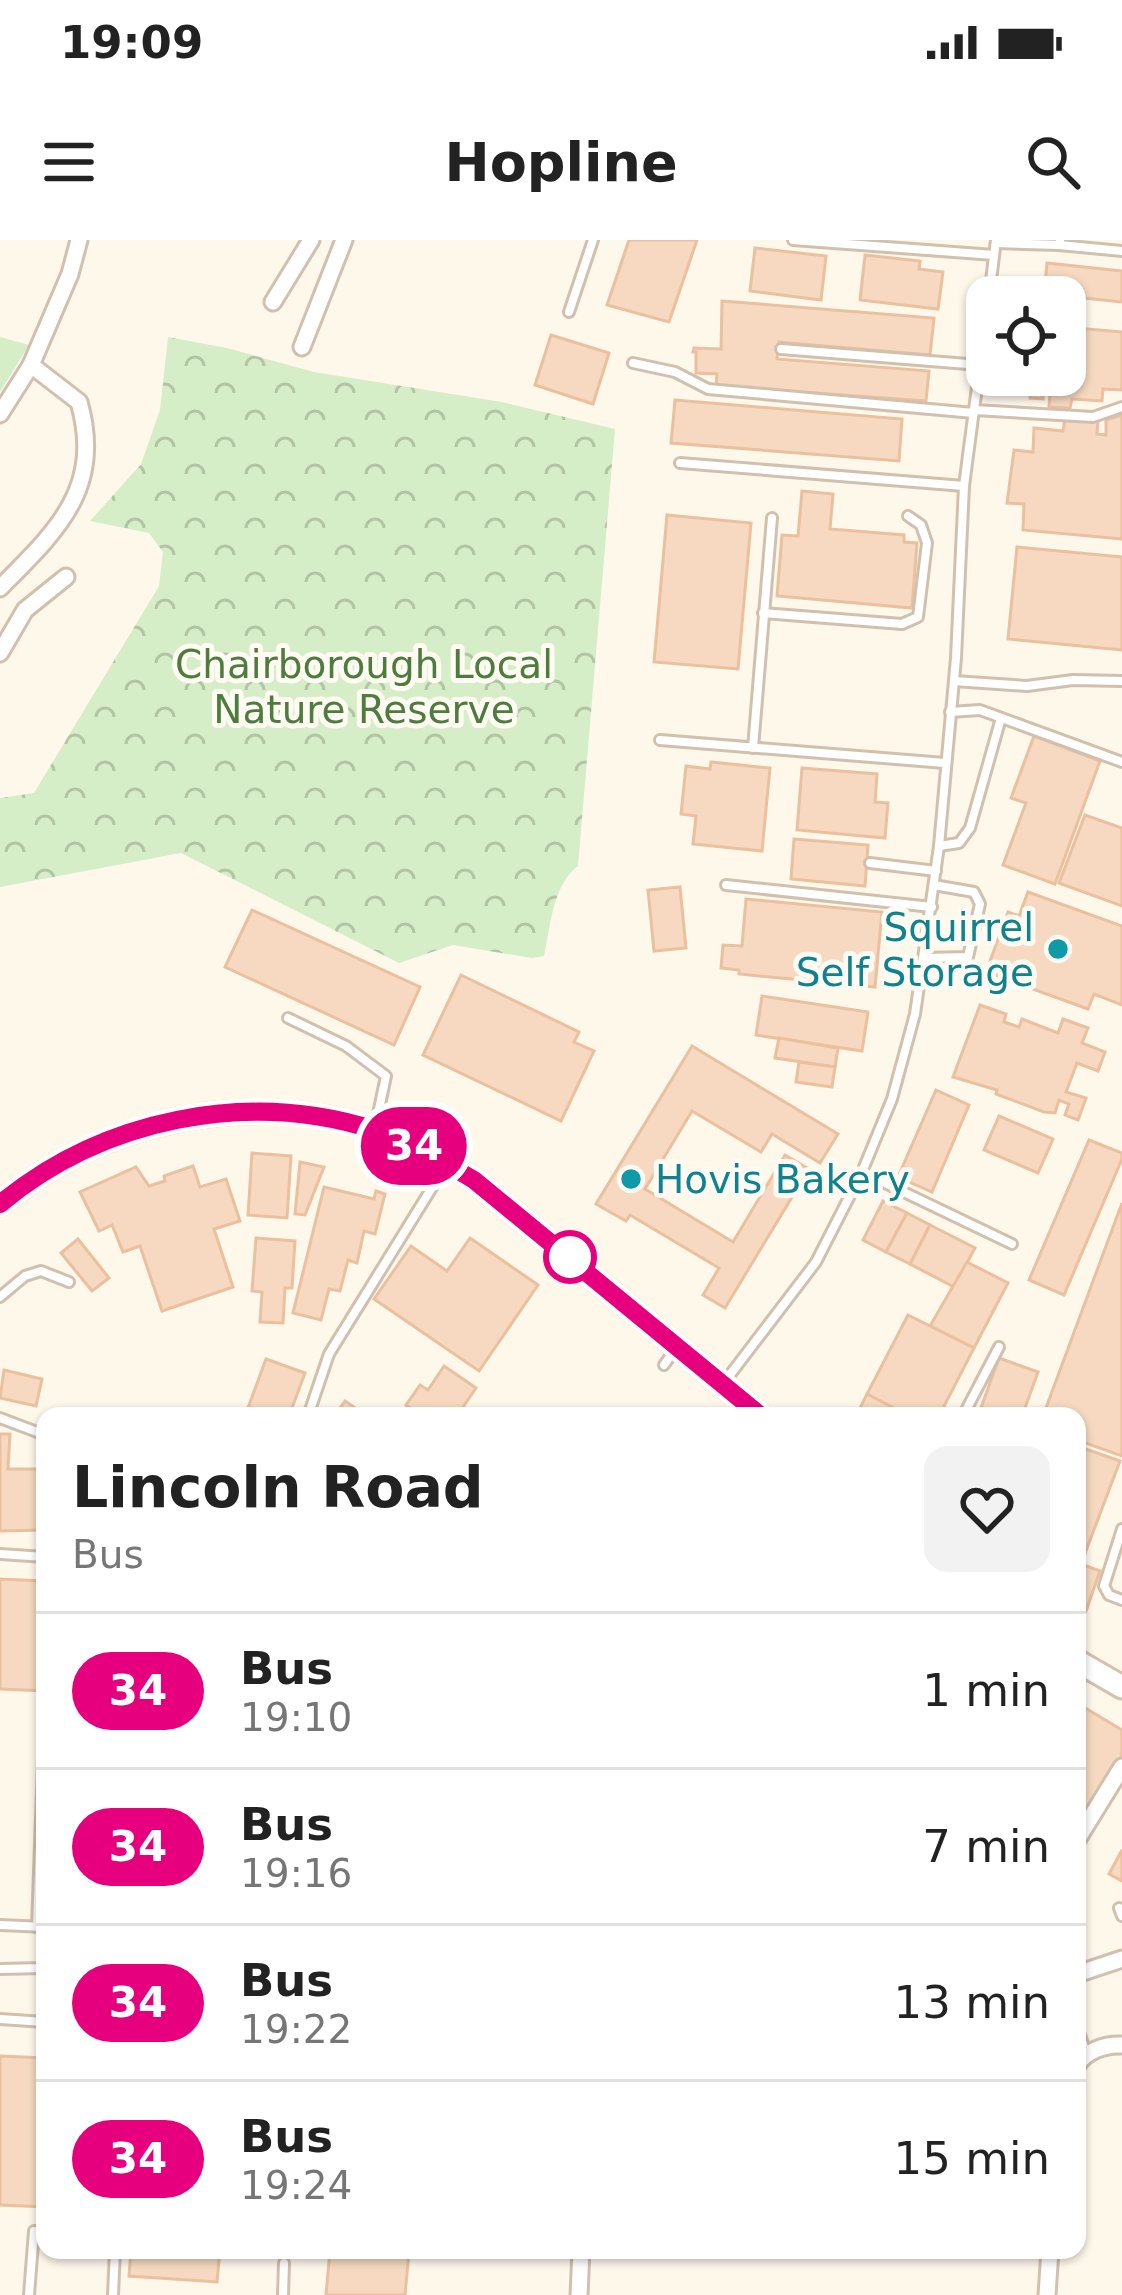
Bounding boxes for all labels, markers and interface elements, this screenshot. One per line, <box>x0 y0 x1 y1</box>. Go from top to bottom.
text: 19:09 <box>60 16 203 69</box>
icon: menu <box>36 129 102 195</box>
icon: search <box>1020 129 1086 195</box>
text: Hopline <box>444 131 678 194</box>
map controls <box>966 276 1086 396</box>
button: locate <box>966 276 1086 396</box>
park label: Chairborough Local Nature Reserve <box>175 642 553 732</box>
place label: Squirrel Self Storage <box>796 905 1034 995</box>
marker: Squirrel Self Storage <box>1045 936 1071 962</box>
line badge: 34 <box>360 1107 468 1185</box>
text: 34 <box>385 1121 443 1170</box>
place label: Hovis Bakery <box>655 1157 910 1202</box>
marker: Hovis Bakery <box>618 1166 644 1192</box>
unlabelled marker <box>545 1232 595 1282</box>
button: heart <box>924 1446 1050 1572</box>
text: Lincoln Road <box>72 1454 484 1520</box>
text: Bus <box>72 1532 144 1577</box>
text: Bus <box>240 1642 333 1695</box>
text: 1 min <box>922 1664 1050 1717</box>
text: 34 <box>109 1666 167 1715</box>
text: 19:10 <box>240 1695 352 1740</box>
text: Bus <box>240 1798 333 1851</box>
text: 7 min <box>922 1820 1050 1873</box>
text: 34 <box>109 1822 167 1871</box>
text: 19:16 <box>240 1851 352 1896</box>
text: Bus <box>240 1954 333 2007</box>
text: 13 min <box>894 1976 1050 2029</box>
text: 34 <box>109 1978 167 2027</box>
text: 19:22 <box>240 2007 352 2052</box>
text: Bus <box>240 2110 333 2163</box>
text: 15 min <box>894 2132 1050 2185</box>
text: 34 <box>109 2134 167 2183</box>
text: 19:24 <box>240 2163 352 2208</box>

